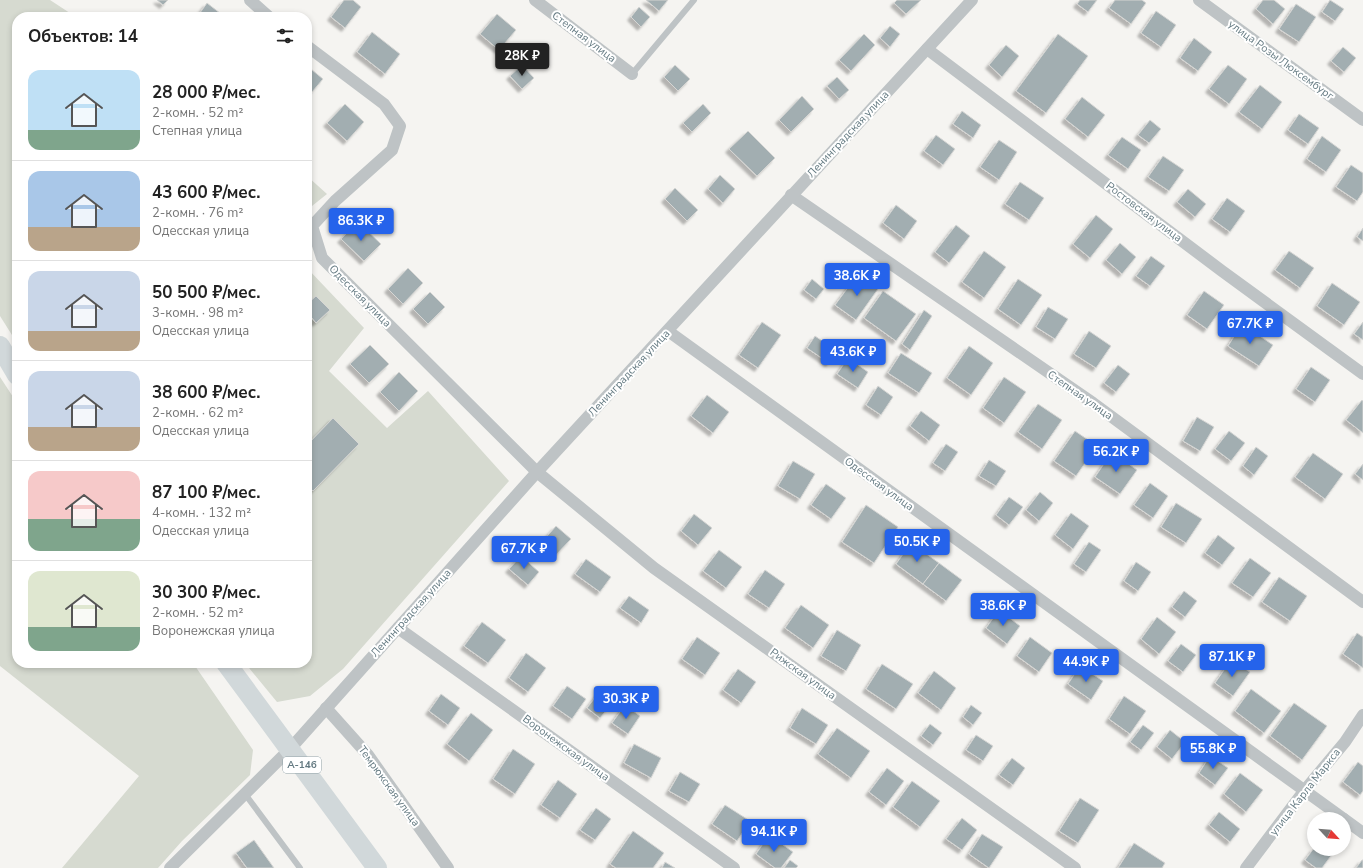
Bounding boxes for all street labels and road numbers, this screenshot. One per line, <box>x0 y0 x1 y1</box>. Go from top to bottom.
street label: Степная улица <box>549 8 619 66</box>
street label: улица Розы Люксембург <box>1225 17 1337 103</box>
street label: Ленинградская улица <box>804 87 892 181</box>
street label: Ростовская улица <box>1103 178 1185 246</box>
street label: Одесская улица <box>326 262 394 330</box>
street label: Ленинградская улица <box>585 326 673 420</box>
street label: Степная улица <box>1044 367 1116 423</box>
street label: Одесская улица <box>841 454 917 514</box>
street label: Ленинградская улица <box>367 566 455 660</box>
street label: Рижская улица <box>767 645 839 703</box>
street label: Воронежская улица <box>520 711 612 785</box>
street label: Темрюкская улица <box>355 743 423 829</box>
street label: улица Карла Маркса <box>1266 745 1344 839</box>
road number: А-146 <box>283 757 321 773</box>

